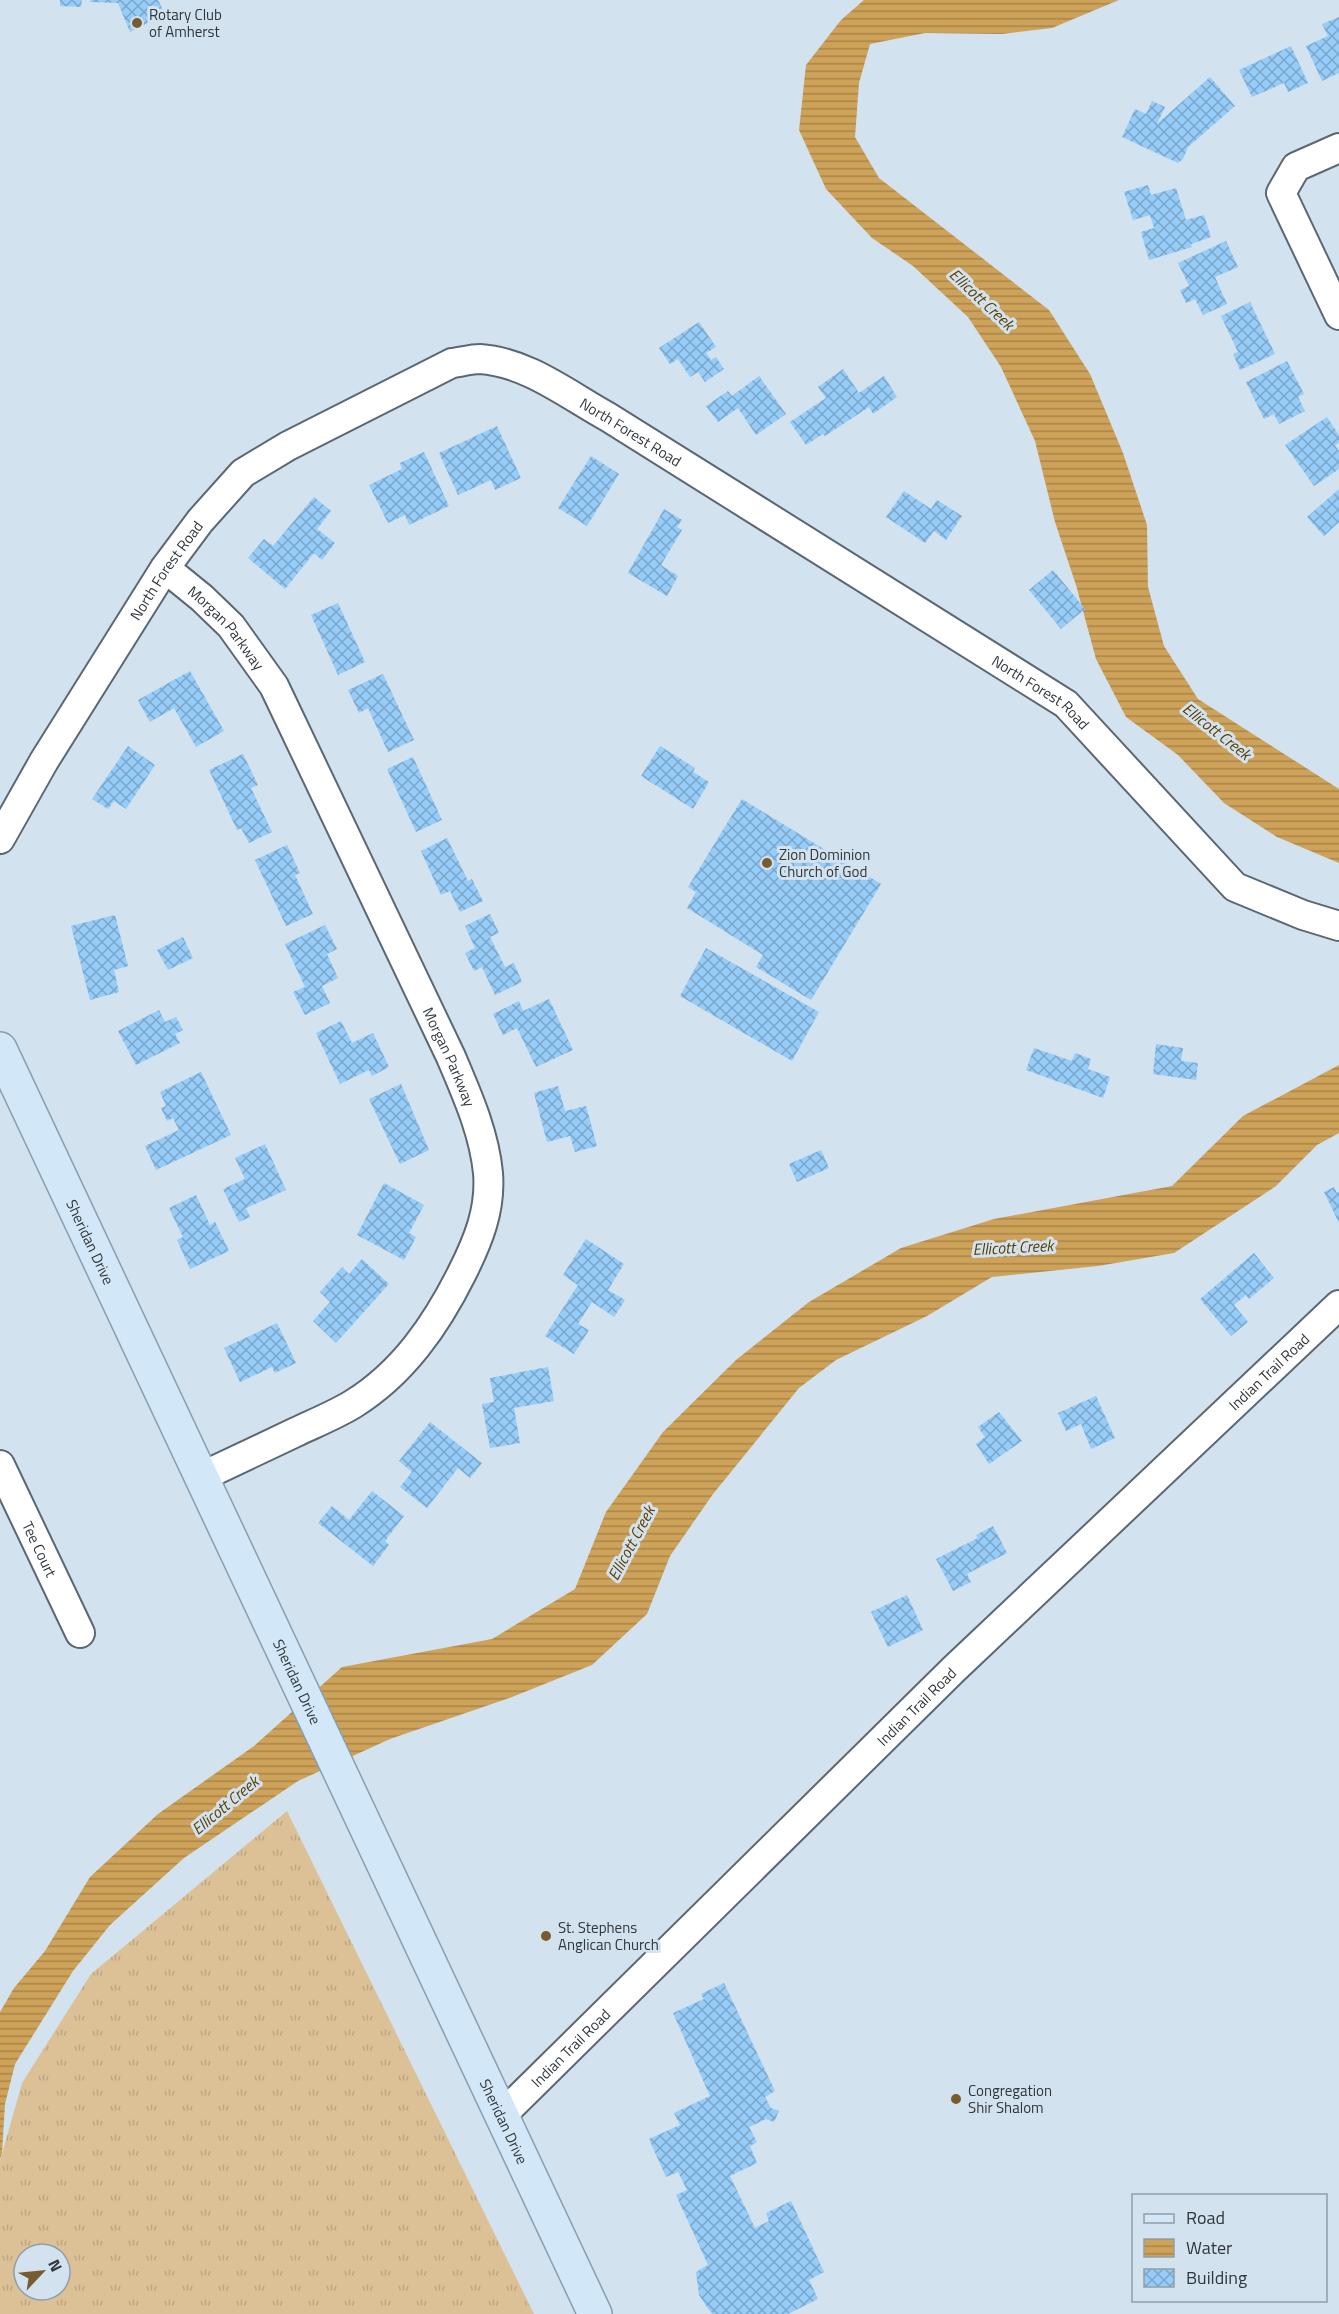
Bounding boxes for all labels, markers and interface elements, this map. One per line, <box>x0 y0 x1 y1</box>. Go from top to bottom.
place label: Rotary Club of Amherst <box>149 3 222 43</box>
marker: Rotary Club of Amherst <box>130 16 144 30</box>
water label: Ellicott Creek <box>944 263 1021 337</box>
street label: North Forest Road <box>576 392 686 472</box>
street label: North Forest Road <box>124 516 208 624</box>
street label: Morgan Parkway <box>183 580 270 675</box>
street label: North Forest Road <box>988 649 1095 734</box>
water label: Ellicott Creek <box>1178 697 1258 767</box>
place label: Zion Dominion Church of God <box>779 843 870 883</box>
marker: Zion Dominion Church of God <box>760 856 774 870</box>
street label: Morgan Parkway <box>417 1003 482 1110</box>
street label: Sheridan Drive <box>61 1195 121 1288</box>
water label: Ellicott Creek <box>972 1233 1056 1261</box>
street label: Indian Trail Road <box>1223 1328 1314 1416</box>
water label: Ellicott Creek <box>601 1500 661 1584</box>
street label: Tee Court <box>17 1517 63 1581</box>
street label: Sheridan Drive <box>268 1635 327 1728</box>
street label: Indian Trail Road <box>871 1662 961 1751</box>
water label: Ellicott Creek <box>186 1769 265 1840</box>
place label: St. Stephens Anglican Church <box>558 1916 659 1956</box>
marker: St. Stephens Anglican Church <box>539 1929 553 1943</box>
street label: Indian Trail Road <box>525 2003 615 2092</box>
street label: Sheridan Drive <box>474 2075 534 2168</box>
place label: Congregation Shir Shalom <box>968 2079 1052 2119</box>
marker: Congregation Shir Shalom <box>949 2092 963 2106</box>
legend <box>1132 2194 1327 2302</box>
text: Road <box>1186 2204 1225 2231</box>
text: Water <box>1186 2234 1232 2261</box>
north arrow <box>12 2242 72 2302</box>
text: N <box>42 2255 69 2276</box>
text: Building <box>1186 2264 1247 2291</box>

